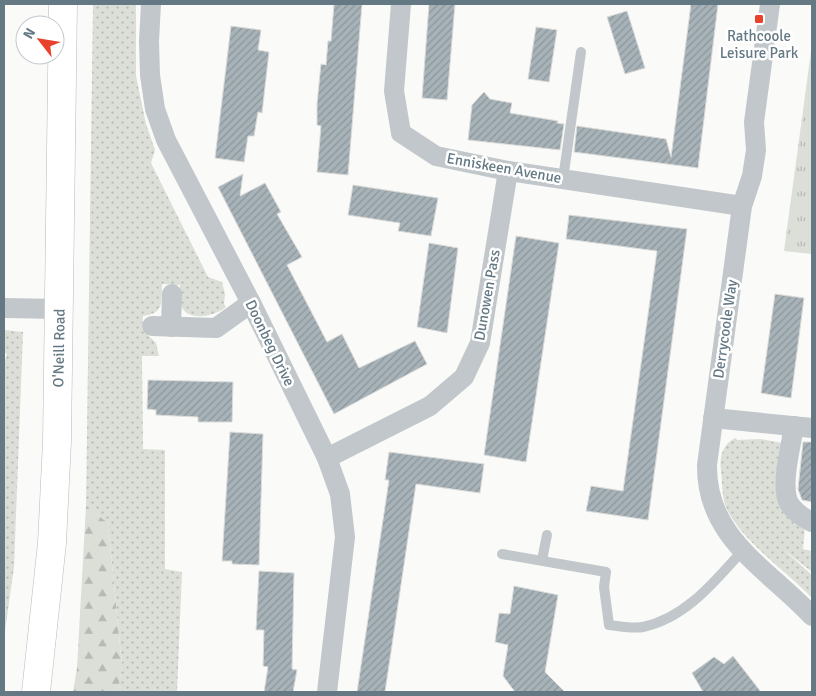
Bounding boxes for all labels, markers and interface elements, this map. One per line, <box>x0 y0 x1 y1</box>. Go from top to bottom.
marker: Rathcoole Leisure Park <box>753 13 765 25</box>
north arrow <box>15 15 65 65</box>
text: N <box>19 25 39 42</box>
place label: Rathcoole Leisure Park <box>720 27 799 62</box>
street label: Enniskeen Avenue <box>445 149 563 187</box>
street label: Dunowen Pass <box>470 248 504 342</box>
street label: Derrycoole Way <box>709 278 741 380</box>
street label: Doonbeg Drive <box>241 297 299 389</box>
street label: O'Neill Road <box>49 308 69 388</box>

